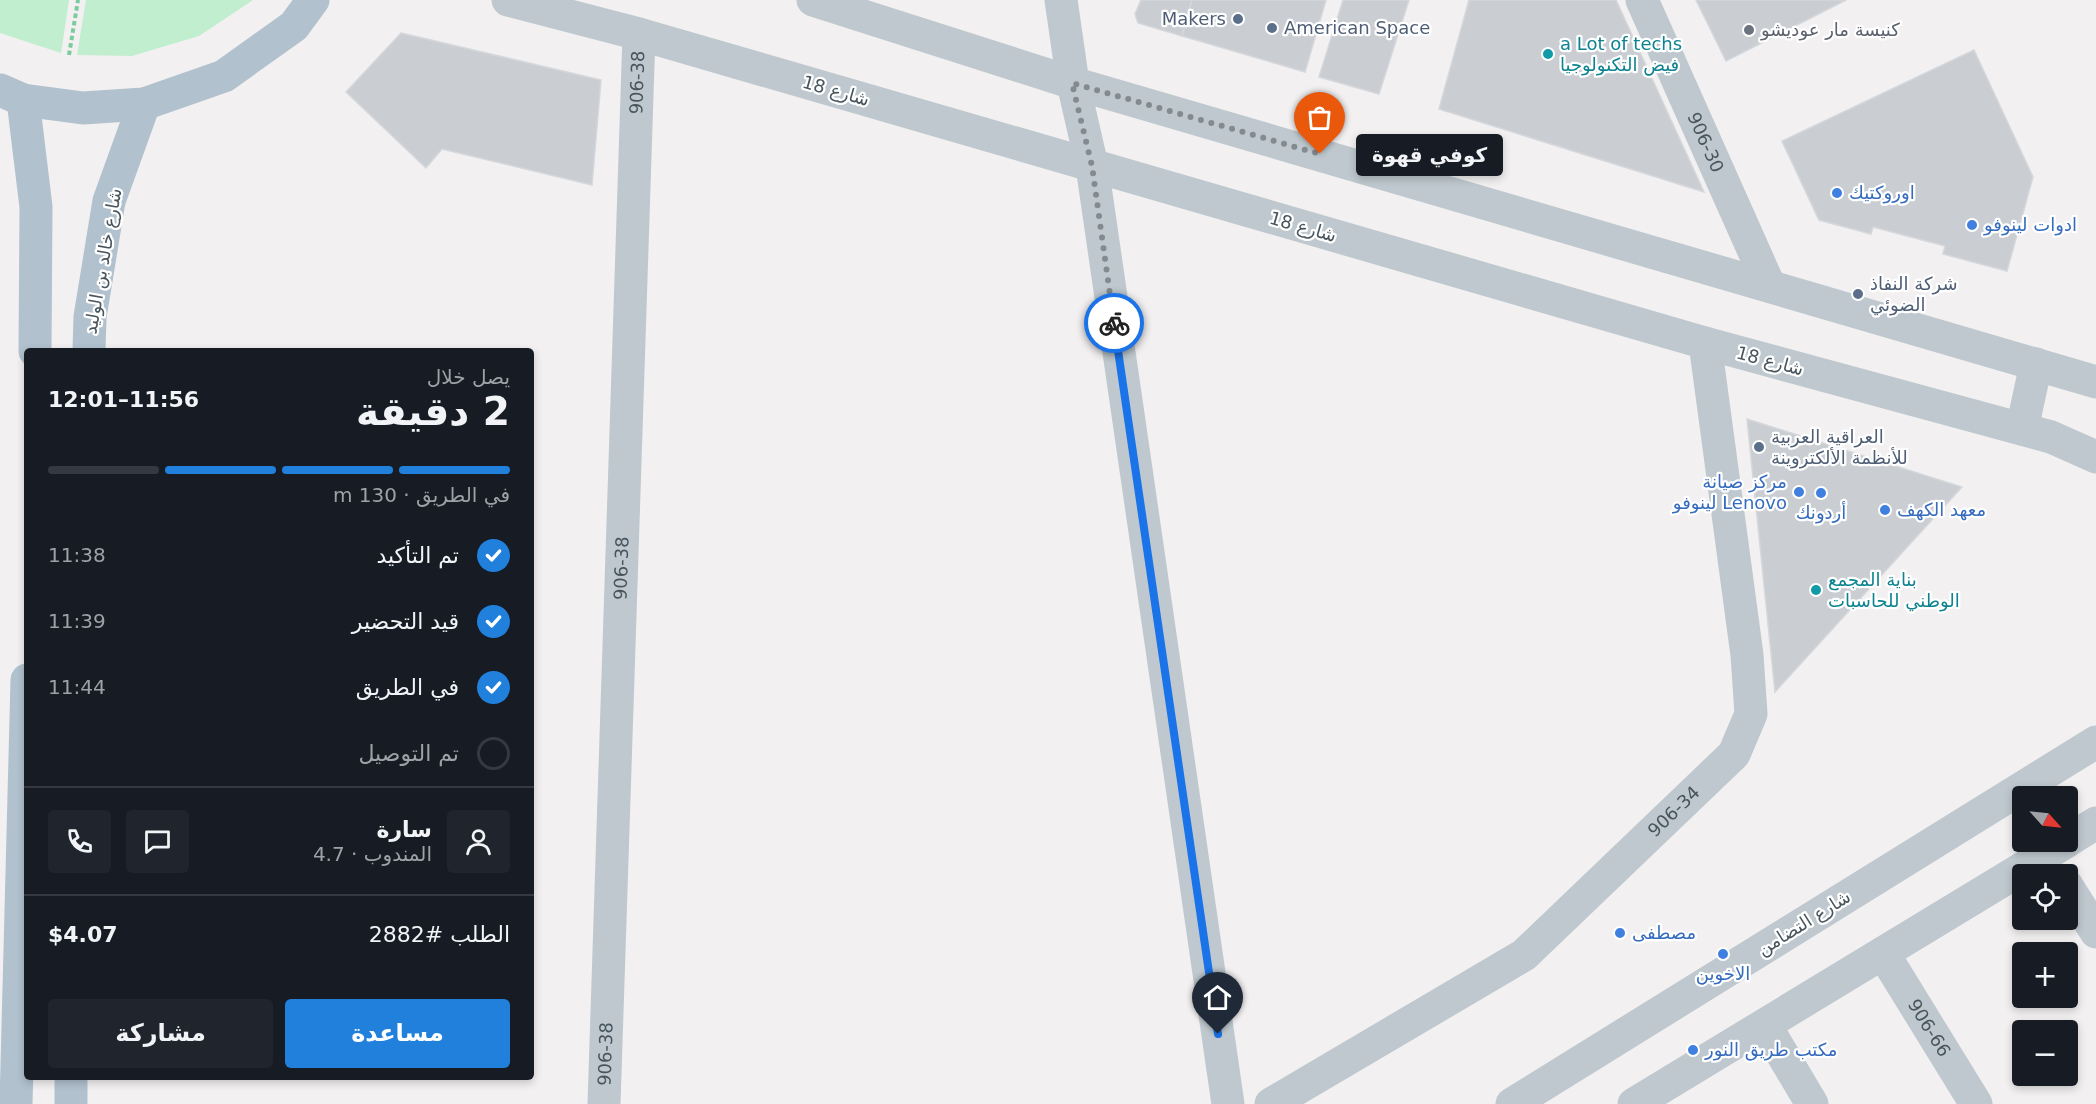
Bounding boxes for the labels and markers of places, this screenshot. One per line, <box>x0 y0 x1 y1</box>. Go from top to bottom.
place label: Makers <box>1162 8 1226 29</box>
marker: Makers <box>1231 12 1245 26</box>
place label: American Space <box>1284 17 1430 38</box>
place label: كنيسة مار عوديشو <box>1760 19 1900 41</box>
marker: American Space <box>1265 21 1279 35</box>
marker: كنيسة مار عوديشو <box>1742 23 1756 37</box>
place label: a Lot of techs فيض التكنولوجيا <box>1560 33 1682 76</box>
marker: a Lot of techs فيض التكنولوجيا <box>1541 47 1555 61</box>
pin <box>1294 92 1345 154</box>
callout: كوفي قهوة <box>1356 133 1503 175</box>
place label: اوروكتيك <box>1849 182 1915 204</box>
marker: اوروكتيك <box>1830 186 1844 200</box>
place label: ادوات لينوفو <box>1983 214 2077 236</box>
marker: ادوات لينوفو <box>1965 218 1979 232</box>
place label: شركة النفاذ الضوئي <box>1870 273 1957 316</box>
marker: شركة النفاذ الضوئي <box>1851 287 1865 301</box>
place label: العراقية العربية للأنظمة الألكتروينة <box>1771 426 1908 469</box>
marker: العراقية العربية للأنظمة الألكتروينة <box>1752 440 1766 454</box>
place label: مركز صيانة لينوفو Lenovo <box>1672 471 1787 514</box>
marker: مركز صيانة لينوفو Lenovo <box>1792 485 1806 499</box>
marker: أردونك <box>1814 486 1828 500</box>
place label: معهد الكهف <box>1897 499 1986 521</box>
place label: أردونك <box>1796 501 1846 524</box>
marker: معهد الكهف <box>1878 503 1892 517</box>
place label: بناية المجمع الوطني للحاسبات <box>1828 569 1960 612</box>
marker: بناية المجمع الوطني للحاسبات <box>1809 583 1823 597</box>
place label: مصطفى <box>1632 922 1696 943</box>
marker: مصطفى <box>1613 926 1627 940</box>
marker: الاخوين <box>1716 947 1730 961</box>
place label: الاخوين <box>1696 963 1750 985</box>
pin <box>1192 972 1243 1034</box>
place label: مكتب طريق النور <box>1704 1039 1837 1061</box>
marker: مكتب طريق النور <box>1686 1043 1700 1057</box>

